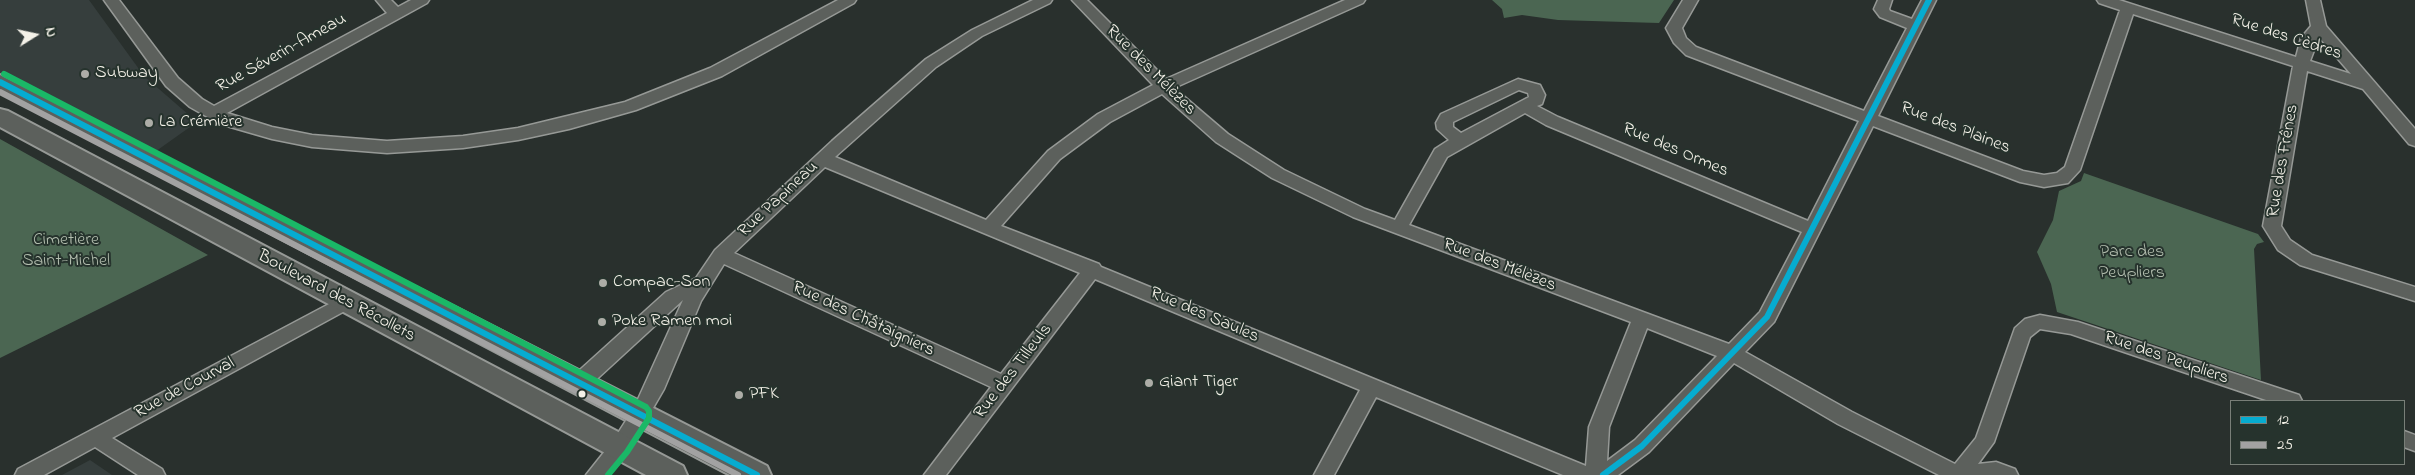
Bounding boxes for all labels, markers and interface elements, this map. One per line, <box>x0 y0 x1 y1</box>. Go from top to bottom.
street label: Rue Séverin-Ameau <box>213 9 351 99</box>
north arrow <box>10 10 60 60</box>
street label: Rue des Cèdres <box>2228 10 2344 66</box>
street label: Rue des Mélèzes <box>1100 21 1200 121</box>
text: N <box>39 26 61 39</box>
place label: Subway <box>95 63 158 85</box>
marker: Subway <box>79 68 91 80</box>
street label: Rue des Plaines <box>1897 98 2013 160</box>
street label: Rue des Frênes <box>2263 103 2305 219</box>
place label: La Crémière <box>159 112 242 134</box>
marker: La Crémière <box>143 117 155 129</box>
street label: Rue des Ormes <box>1619 119 1731 183</box>
street label: Rue Papineau <box>734 157 824 243</box>
park label: Cimetière Saint-Michel <box>22 230 110 272</box>
street label: Rue des Mélèzes <box>1439 235 1559 297</box>
park label: Parc des Peupliers <box>2099 242 2165 284</box>
street label: Boulevard des Récollets <box>253 246 419 348</box>
place label: Compac-Son <box>613 272 710 294</box>
marker: Compac-Son <box>597 277 609 289</box>
street label: Rue des Châtaigniers <box>788 278 938 362</box>
street label: Rue des Saules <box>1146 283 1262 349</box>
place label: Poke Ramen moi <box>612 311 732 333</box>
marker: Poke Ramen moi <box>596 316 608 328</box>
street label: Rue des Tilleuls <box>970 320 1058 424</box>
street label: Rue des Peupliers <box>2101 328 2231 390</box>
street label: Rue de Courval <box>131 354 239 424</box>
place label: Giant Tiger <box>1159 372 1238 394</box>
marker: Giant Tiger <box>1143 377 1155 389</box>
place label: PFK <box>749 384 779 406</box>
unlabelled marker <box>577 389 587 399</box>
marker: PFK <box>733 389 745 401</box>
legend <box>2230 400 2405 465</box>
text: 12 <box>2277 409 2289 431</box>
text: 25 <box>2277 434 2293 456</box>

